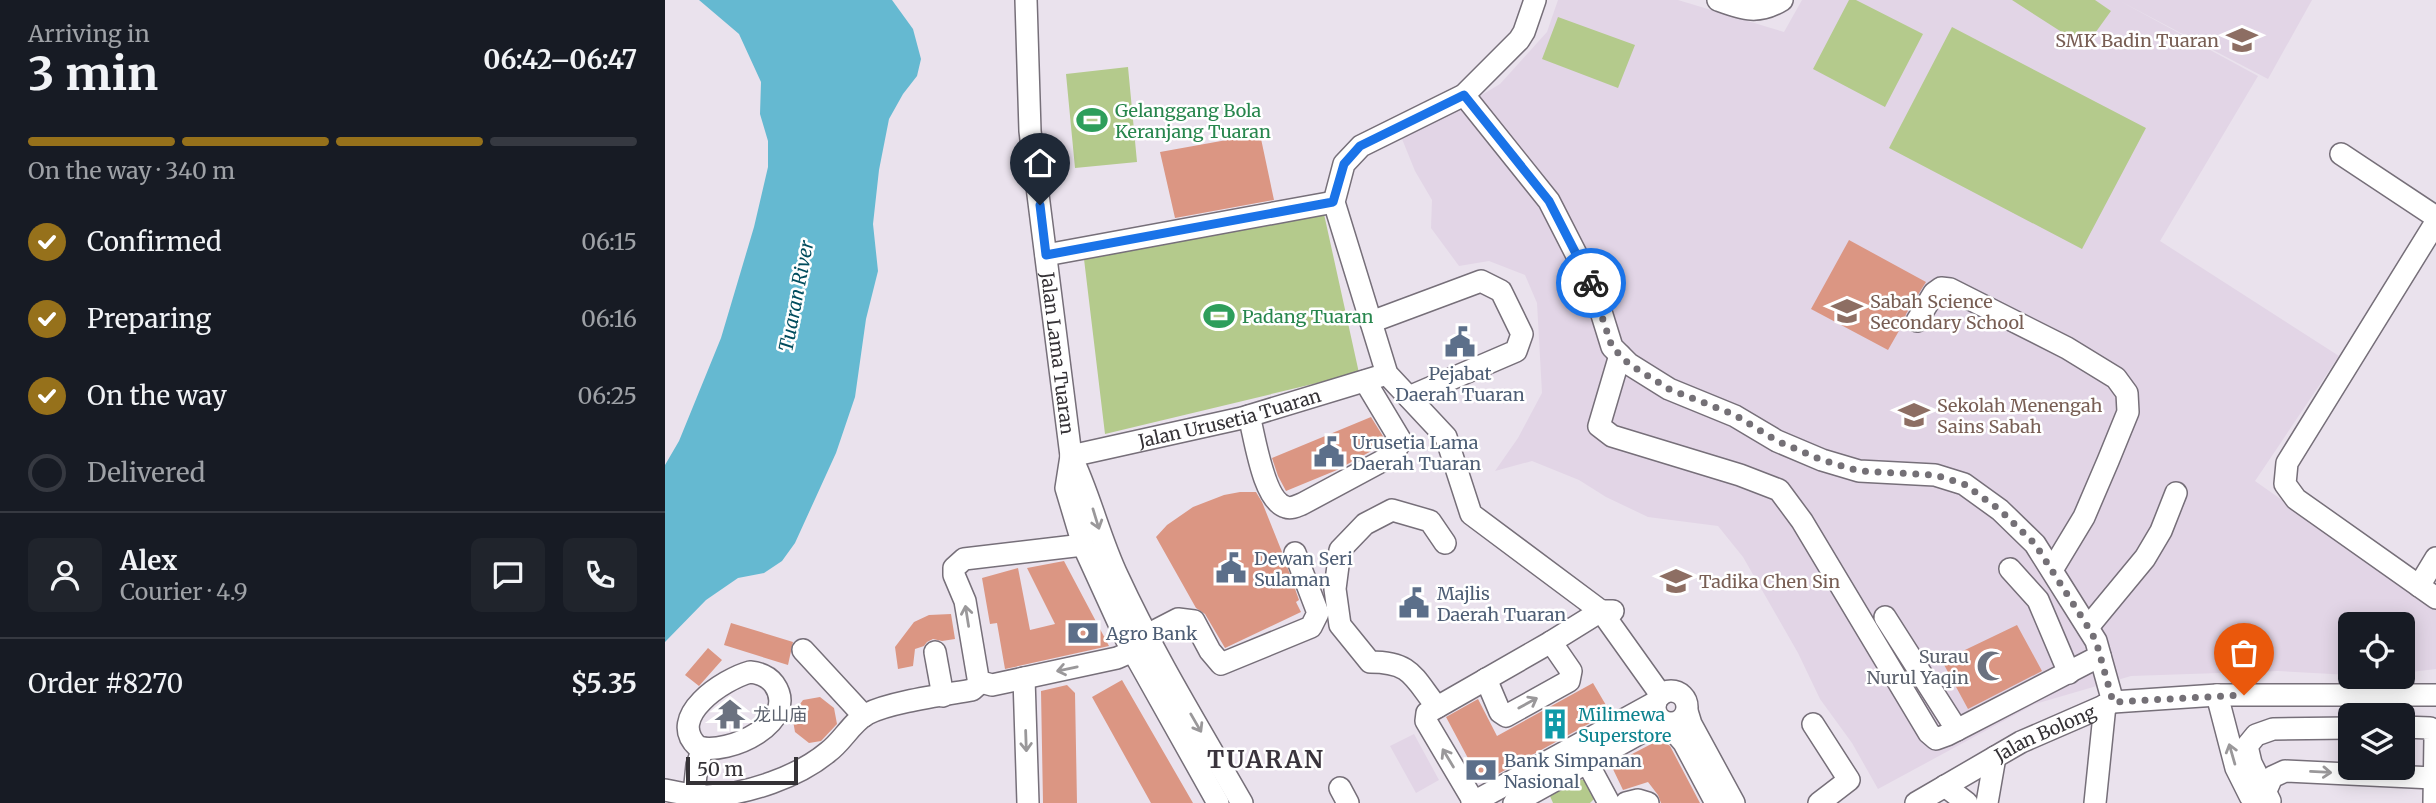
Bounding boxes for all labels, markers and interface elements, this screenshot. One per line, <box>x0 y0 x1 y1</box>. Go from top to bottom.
text: Arriving in <box>28 19 150 48</box>
school or university icon: SMK Badin Tuaran <box>2225 23 2259 57</box>
place label: SMK Badin Tuaran <box>2055 29 2219 52</box>
text: 06:42–06:47 <box>483 43 637 76</box>
text: 3 min <box>28 45 158 103</box>
place label: Gelanggang Bola Keranjang Tuaran <box>1115 99 1271 143</box>
sports icon: Gelanggang Bola Keranjang Tuaran <box>1075 103 1109 137</box>
pin <box>1010 133 1070 205</box>
icon: home <box>1021 144 1059 182</box>
text: On the way · 340 m <box>28 156 235 185</box>
icon: check <box>28 223 66 261</box>
text: Confirmed <box>87 225 222 258</box>
text: 06:15 <box>581 227 637 256</box>
water label: Tuaran River <box>773 238 819 354</box>
courier <box>1556 248 1626 318</box>
icon: bike <box>1572 264 1610 302</box>
street label: Jalan Lama Tuaran <box>1036 270 1080 436</box>
place label: Sabah Science Secondary School <box>1870 290 2025 334</box>
school or university icon: Sabah Science Secondary School <box>1830 294 1864 328</box>
sports icon: Padang Tuaran <box>1202 299 1236 333</box>
icon: check <box>28 300 66 338</box>
text: Preparing <box>87 302 211 335</box>
text: 06:16 <box>581 304 637 333</box>
place label: Padang Tuaran <box>1242 305 1374 328</box>
public building icon: Pejabat Daerah Tuaran <box>1443 325 1477 359</box>
place label: Pejabat Daerah Tuaran <box>1395 362 1525 406</box>
icon: check <box>28 377 66 415</box>
text: On the way <box>87 379 227 412</box>
text: 06:25 <box>577 381 637 410</box>
street label: Jalan Urusetia Tuaran <box>1135 383 1324 452</box>
place label: Sekolah Menengah Sains Sabah <box>1937 394 2103 438</box>
school or university icon: Sekolah Menengah Sains Sabah <box>1897 398 1931 432</box>
place label: Urusetia Lama Daerah Tuaran <box>1352 431 1481 475</box>
public building icon: Urusetia Lama Daerah Tuaran <box>1312 435 1346 469</box>
text: Delivered <box>87 456 206 489</box>
one-way arrow <box>1091 508 1104 530</box>
button: person <box>28 538 102 612</box>
button: chat <box>471 538 545 612</box>
button: phone <box>563 538 637 612</box>
text: Alex <box>120 544 177 577</box>
place label: Dewan Seri Sulaman <box>1254 547 1353 591</box>
public building icon: Dewan Seri Sulaman <box>1214 551 1248 585</box>
school or university icon: Tadika Chen Sin <box>1659 564 1693 598</box>
place label: Tadika Chen Sin <box>1699 570 1840 593</box>
text: Courier · 4.9 <box>120 577 248 606</box>
place label: Majlis Daerah Tuaran <box>1437 582 1566 626</box>
public building icon: Majlis Daerah Tuaran <box>1397 586 1431 620</box>
one-way arrow <box>960 605 973 628</box>
map controls <box>2338 612 2415 780</box>
button: locate <box>2338 612 2415 689</box>
bank icon: Agro Bank <box>1066 616 1100 650</box>
place label: Agro Bank <box>1105 622 1198 645</box>
pin <box>2214 623 2274 695</box>
icon: bag <box>2225 634 2263 672</box>
place label: Surau Nurul Yaqin <box>1867 645 1969 689</box>
mosque icon: Surau Nurul Yaqin <box>1975 649 2009 683</box>
one-way arrow <box>1056 663 1079 677</box>
text: Order #8270 <box>28 667 183 700</box>
text: $5.35 <box>571 667 637 700</box>
one-way arrow <box>1518 696 1538 710</box>
temple icon: 龙山庙 <box>713 697 747 731</box>
street label: Jalan Bolong <box>1989 700 2099 767</box>
place label: 龙山庙 <box>753 703 807 726</box>
place label: Milimewa Superstore <box>1578 703 1671 747</box>
button: layers <box>2338 703 2415 780</box>
building icon: Milimewa Superstore <box>1538 707 1572 741</box>
one-way arrow <box>1189 713 1203 733</box>
one-way arrow <box>1019 729 1033 752</box>
one-way arrow <box>2225 743 2238 766</box>
district label: TUARAN <box>1207 744 1325 775</box>
one-way arrow <box>1441 748 1455 768</box>
place label: Bank Simpanan Nasional <box>1504 749 1642 793</box>
bank icon: Bank Simpanan Nasional <box>1464 753 1498 787</box>
scale bar <box>686 754 798 786</box>
text: 50 m <box>697 757 743 781</box>
one-way arrow <box>2309 765 2332 778</box>

